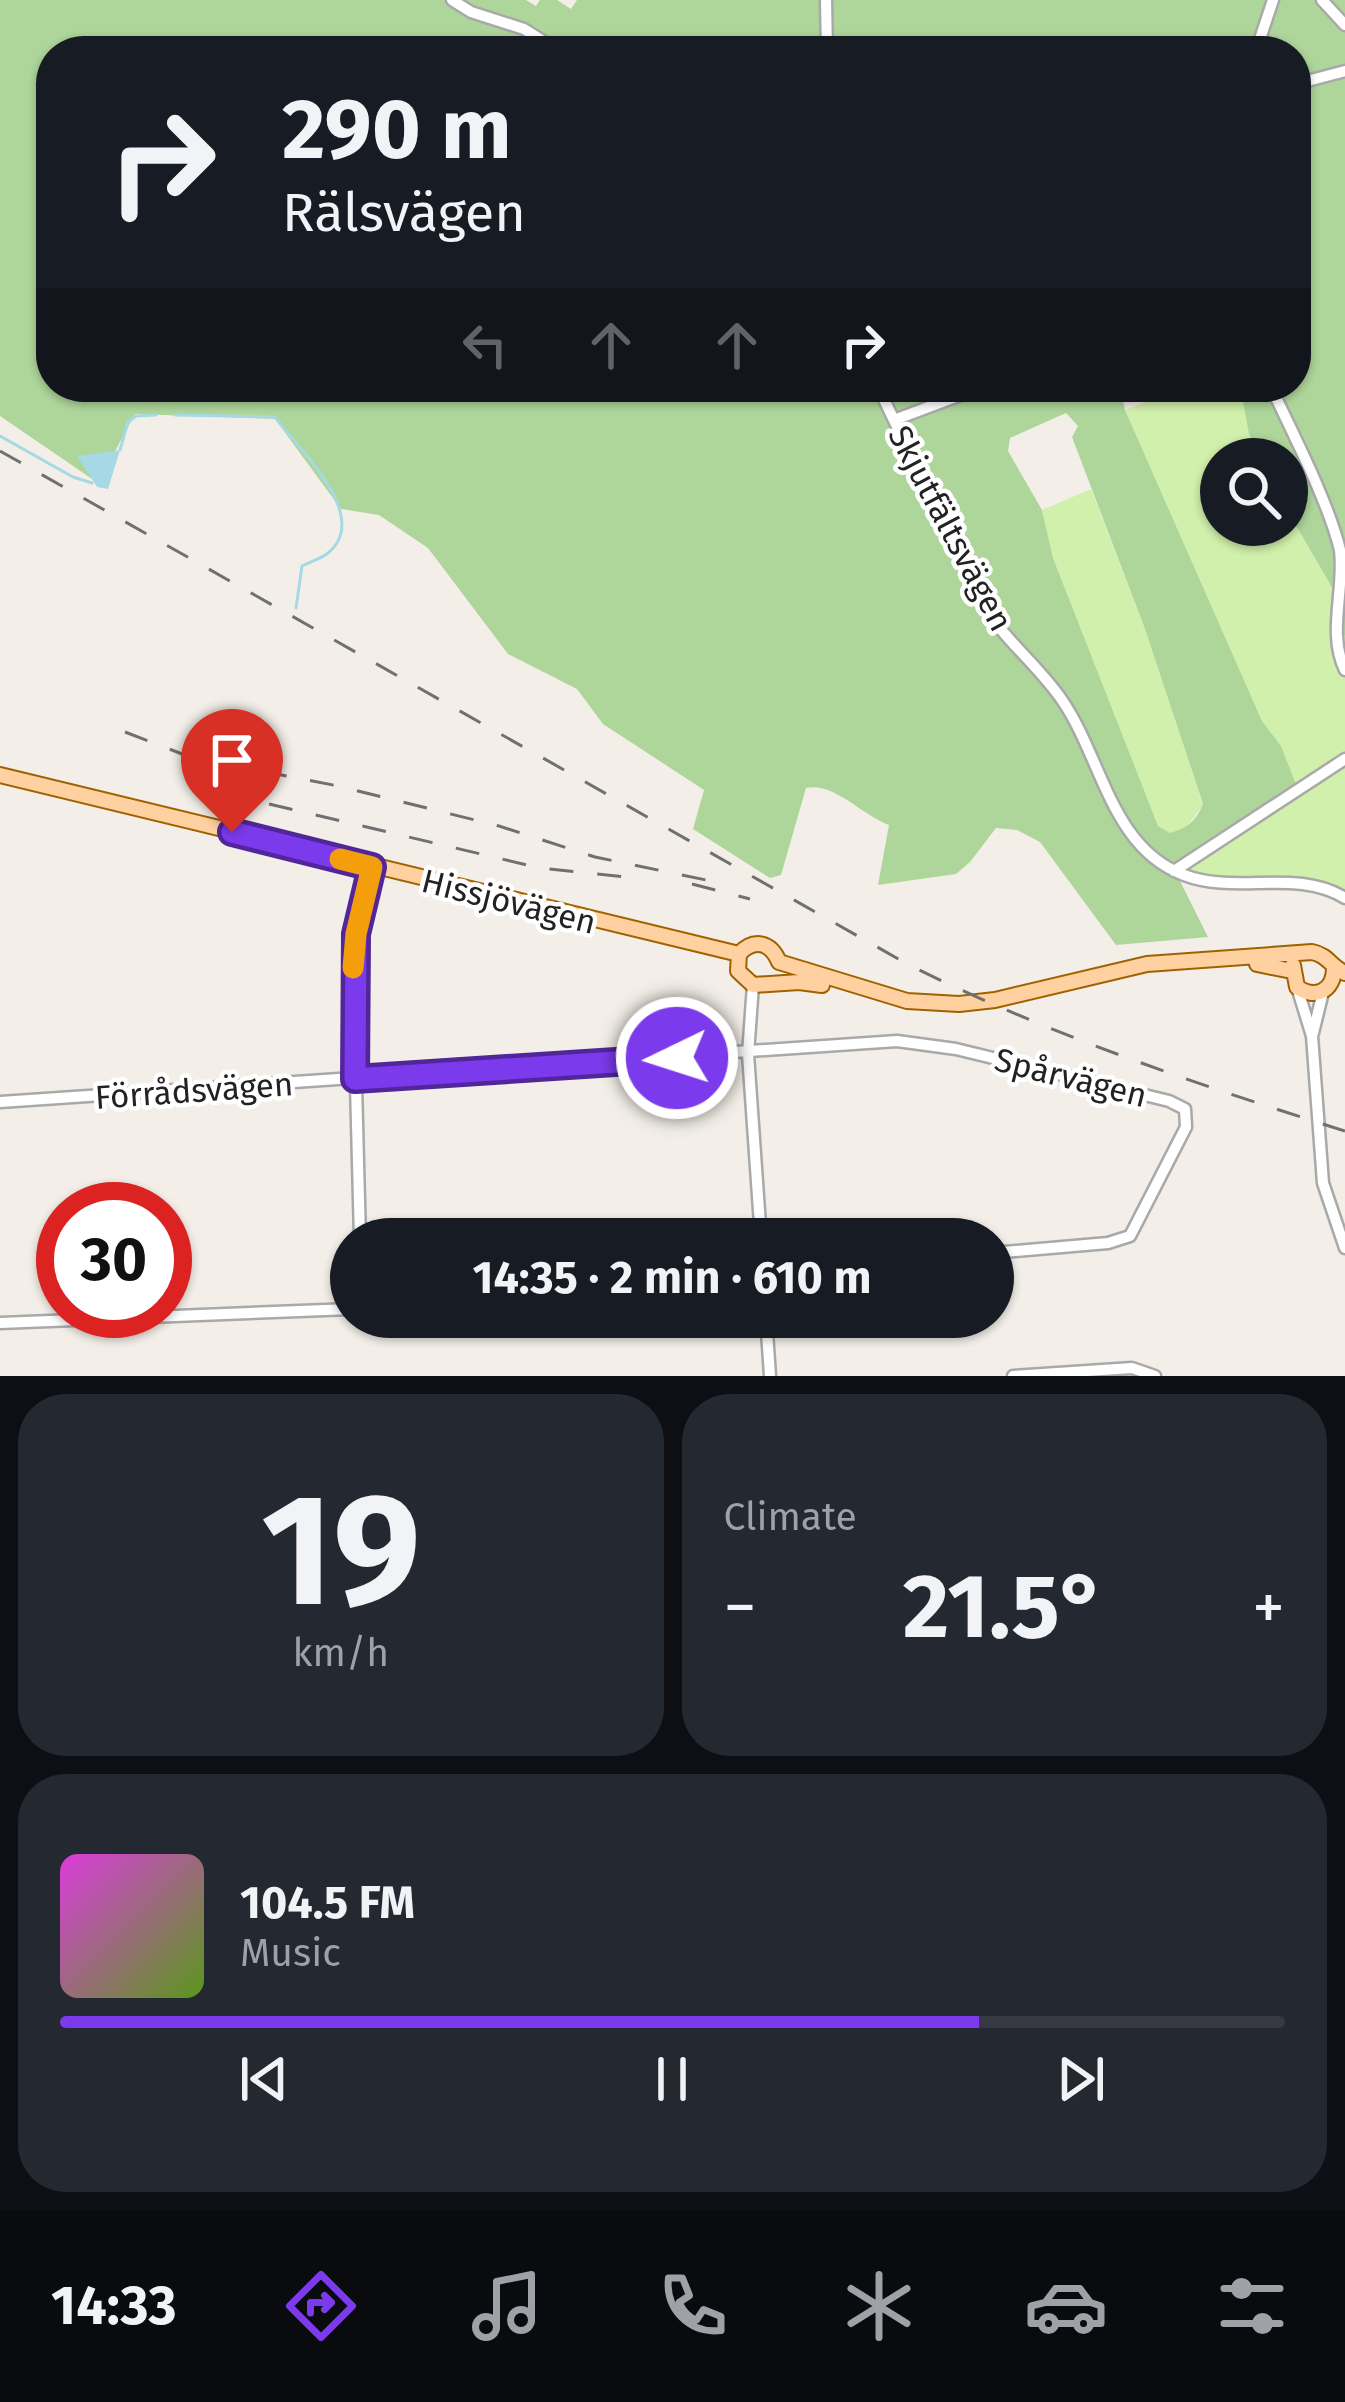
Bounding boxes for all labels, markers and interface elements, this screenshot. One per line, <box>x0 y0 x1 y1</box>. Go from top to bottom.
text: 290 m <box>282 79 512 180</box>
icon: right <box>84 84 240 240</box>
text: Rälsvägen <box>282 181 526 245</box>
icon: left <box>452 312 518 378</box>
icon: ahead <box>578 312 644 378</box>
icon: ahead <box>704 312 770 378</box>
icon: right <box>830 312 896 378</box>
street label: Skjutfältsvägen <box>879 419 1021 638</box>
map controls <box>1200 438 1308 546</box>
button: search <box>1200 438 1308 546</box>
pin <box>181 709 283 832</box>
icon: arrive <box>199 727 265 793</box>
street label: Hissjövägen <box>418 861 600 943</box>
position arrow <box>614 995 740 1121</box>
street label: Spårvägen <box>991 1040 1151 1116</box>
street label: Förrådsvägen <box>94 1064 294 1118</box>
speed limit sign: 30 <box>36 1182 192 1338</box>
text: 14:35 · 2 min · 610 m <box>473 1251 871 1305</box>
text: 19 <box>261 1458 421 1645</box>
text: Climate <box>724 1494 857 1540</box>
text: 21.5° <box>903 1553 1106 1661</box>
text: − <box>724 1568 757 1647</box>
text: + <box>1252 1568 1285 1647</box>
text: km/h <box>292 1630 389 1676</box>
text: 104.5 FM <box>240 1876 415 1930</box>
text: Music <box>240 1930 341 1976</box>
icon: previous <box>231 2046 297 2112</box>
icon: pause <box>639 2046 705 2112</box>
icon: next <box>1048 2046 1114 2112</box>
icon: directions <box>279 2264 363 2348</box>
icon: music <box>465 2264 549 2348</box>
icon: phone <box>651 2264 735 2348</box>
icon: climate <box>837 2264 921 2348</box>
icon: car <box>1024 2264 1108 2348</box>
icon: filters <box>1210 2264 1294 2348</box>
text: 14:33 <box>51 2274 177 2338</box>

